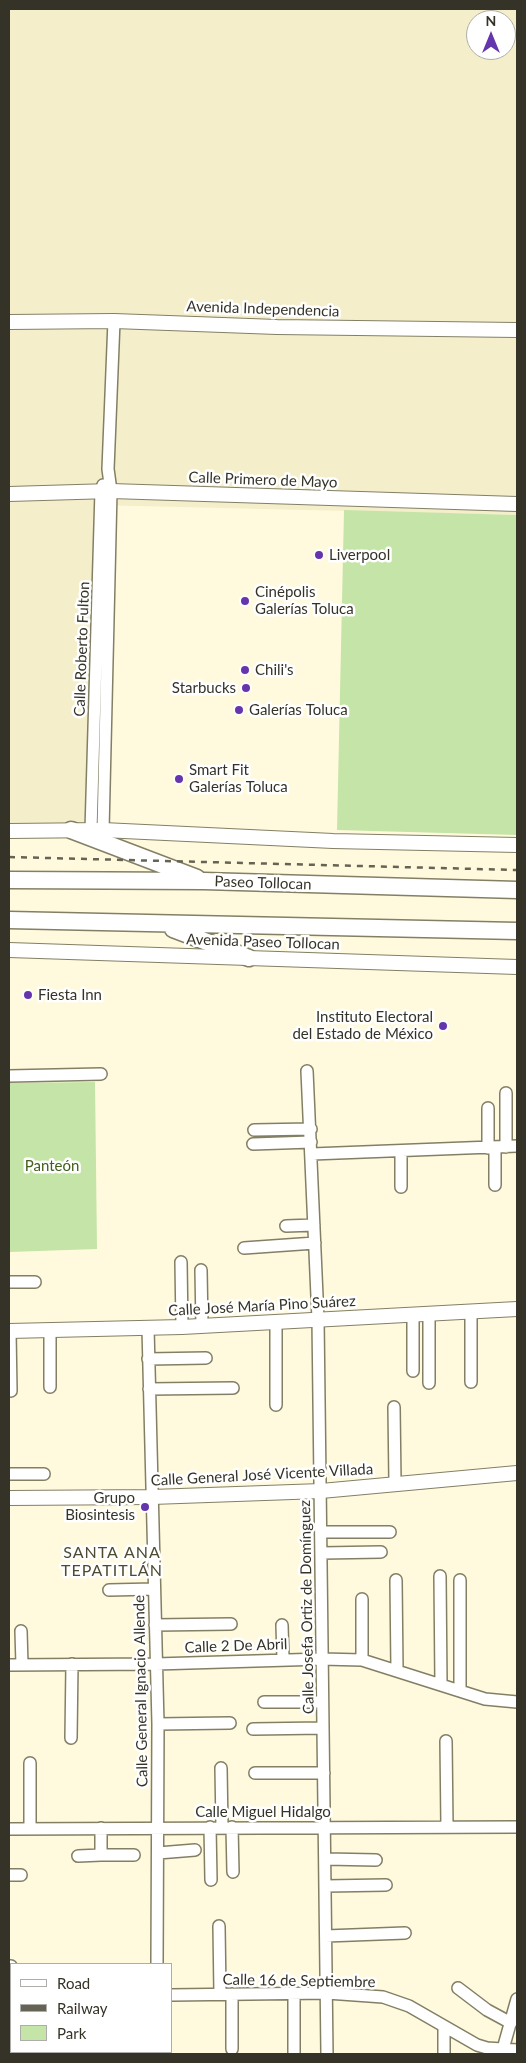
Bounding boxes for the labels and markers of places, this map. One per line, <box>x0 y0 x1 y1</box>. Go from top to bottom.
place label: Liverpool <box>329 546 390 564</box>
marker: Liverpool <box>313 549 325 561</box>
place label: Cinépolis Galerías Toluca <box>255 583 354 618</box>
marker: Cinépolis Galerías Toluca <box>239 595 251 607</box>
place label: Chili's <box>255 661 294 679</box>
marker: Chili's <box>239 664 251 676</box>
place label: Starbucks <box>172 679 236 697</box>
marker: Starbucks <box>240 682 252 694</box>
place label: Galerías Toluca <box>249 701 348 719</box>
marker: Galerías Toluca <box>233 704 245 716</box>
place label: Smart Fit Galerías Toluca <box>189 761 288 796</box>
marker: Smart Fit Galerías Toluca <box>173 773 185 785</box>
place label: Fiesta Inn <box>38 986 102 1004</box>
marker: Fiesta Inn <box>22 989 34 1001</box>
place label: Instituto Electoral del Estado de México <box>292 1008 433 1043</box>
marker: Instituto Electoral del Estado de México <box>437 1020 449 1032</box>
place label: Grupo Biosintesis <box>65 1489 135 1524</box>
marker: Grupo Biosintesis <box>139 1501 151 1513</box>

